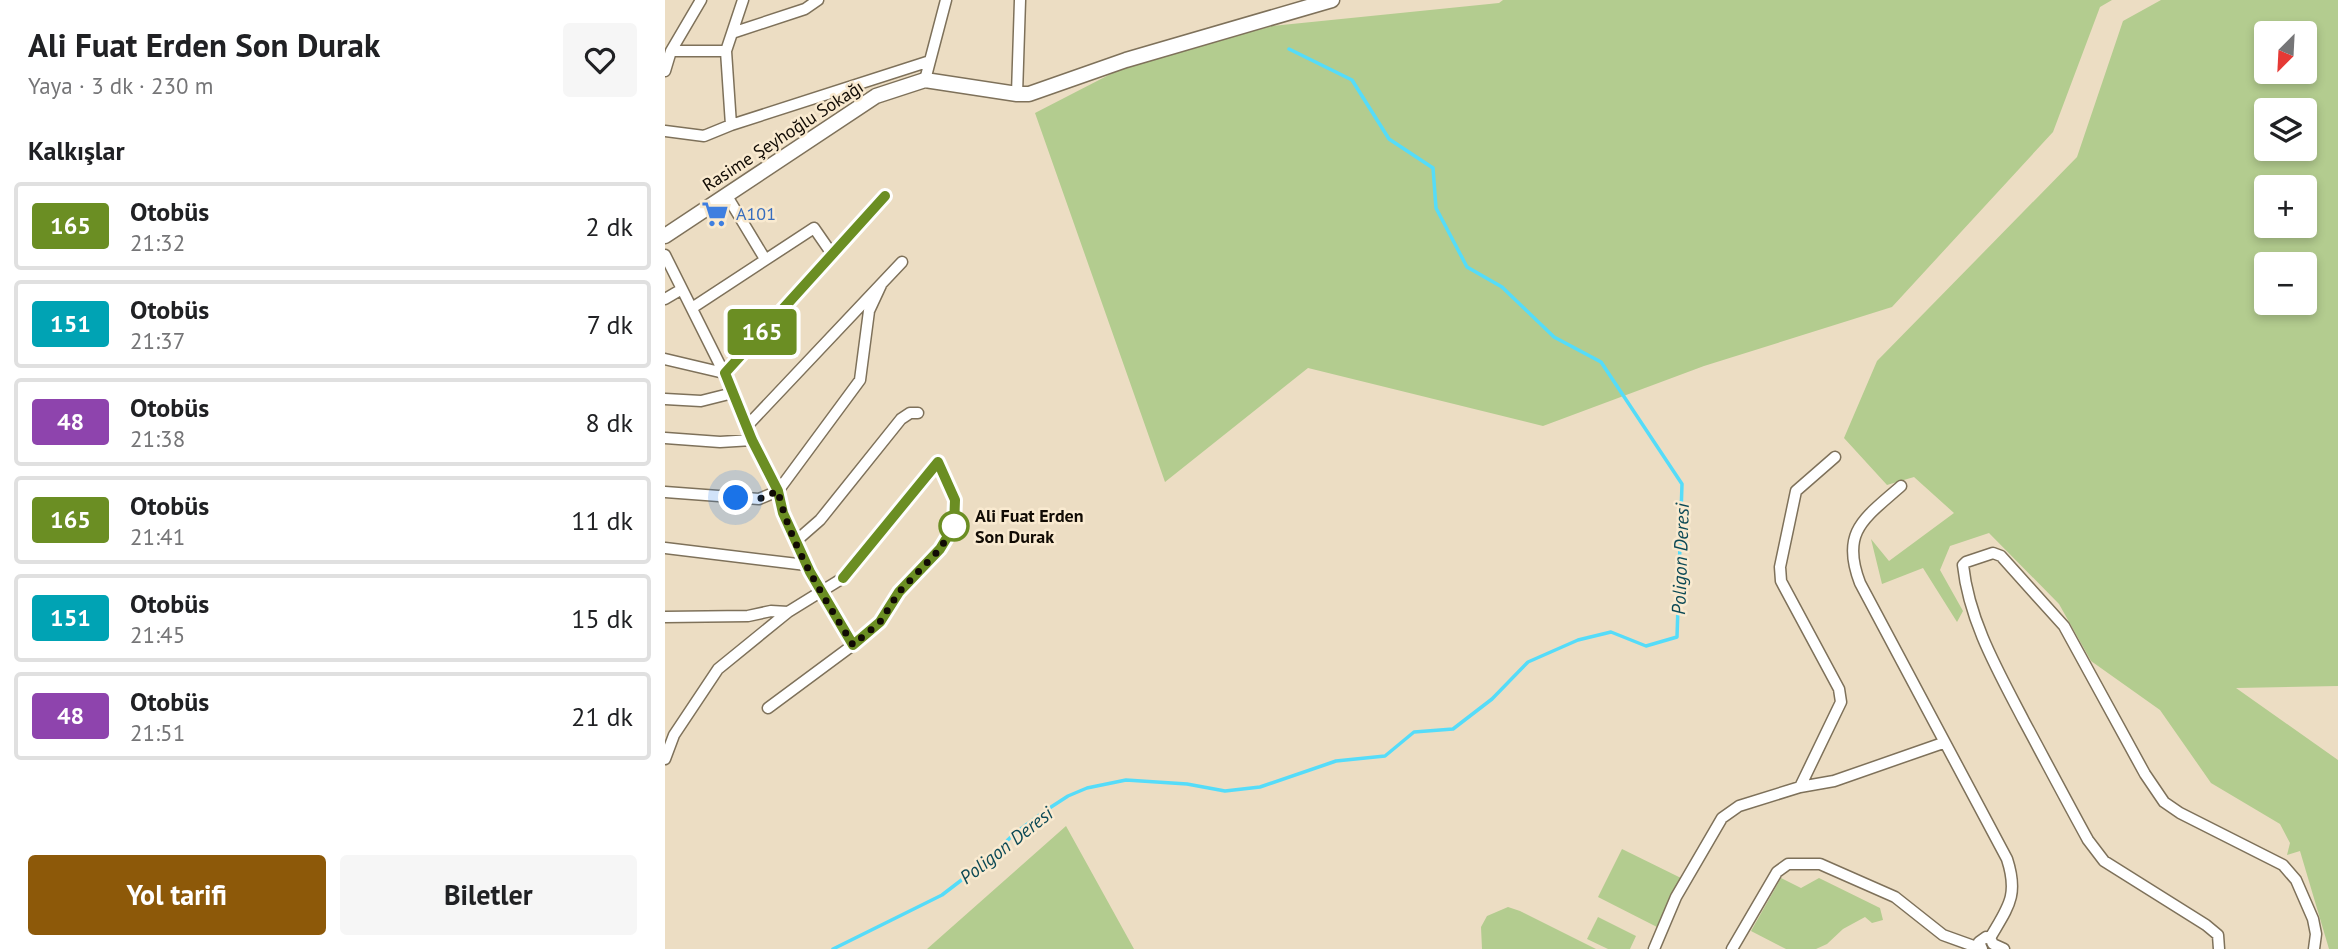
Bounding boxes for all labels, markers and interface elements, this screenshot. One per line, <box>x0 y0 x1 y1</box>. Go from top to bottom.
north arrow <box>2254 21 2317 84</box>
map controls <box>2254 21 2317 315</box>
text: Ali Fuat Erden Son Durak <box>28 23 380 66</box>
button: heart <box>563 23 637 97</box>
text: Yaya · 3 dk · 230 m <box>28 71 213 100</box>
street label: Rasime Şeyhoğlu Sokağı <box>698 75 868 196</box>
button: layers <box>2254 98 2317 161</box>
text: Kalkışlar <box>28 134 125 167</box>
button: + <box>2254 175 2317 238</box>
text: Otobüs <box>130 195 209 228</box>
supermarket icon: A101 <box>700 199 730 229</box>
place label: A101 <box>736 202 776 225</box>
text: 165 <box>50 210 91 241</box>
text: 2 dk <box>585 210 633 243</box>
text: 21:32 <box>130 228 185 257</box>
button: − <box>2254 252 2317 315</box>
text: Otobüs <box>130 293 209 326</box>
text: 151 <box>50 308 91 339</box>
text: 7 dk <box>587 308 633 341</box>
line badge: 165 <box>722 309 802 355</box>
text: 165 <box>742 316 782 347</box>
text: 21:37 <box>130 326 185 355</box>
text: Otobüs <box>130 391 209 424</box>
text: 48 <box>57 406 84 437</box>
text: 8 dk <box>585 406 633 439</box>
text: 21:38 <box>130 424 185 453</box>
your location <box>718 480 753 515</box>
text: Otobüs <box>130 489 209 522</box>
water label: Poligon Deresi <box>1666 502 1694 615</box>
text: 165 <box>50 504 91 535</box>
text: 11 dk <box>571 504 633 537</box>
place label: Ali Fuat Erden Son Durak <box>975 504 1084 548</box>
marker: Ali Fuat Erden Son Durak <box>939 511 969 541</box>
text: 21:41 <box>130 522 185 551</box>
text: Otobüs <box>130 587 209 620</box>
text: 151 <box>50 602 91 633</box>
text: 15 dk <box>571 602 633 635</box>
text: 21:45 <box>130 620 185 649</box>
text: Otobüs <box>130 685 209 718</box>
text: 48 <box>57 700 84 731</box>
text: 21 dk <box>571 700 633 733</box>
text: 21:51 <box>130 718 185 747</box>
water label: Poligon Deresi <box>955 800 1058 889</box>
button: Yol tarifi <box>28 855 326 935</box>
button: Biletler <box>340 855 637 935</box>

